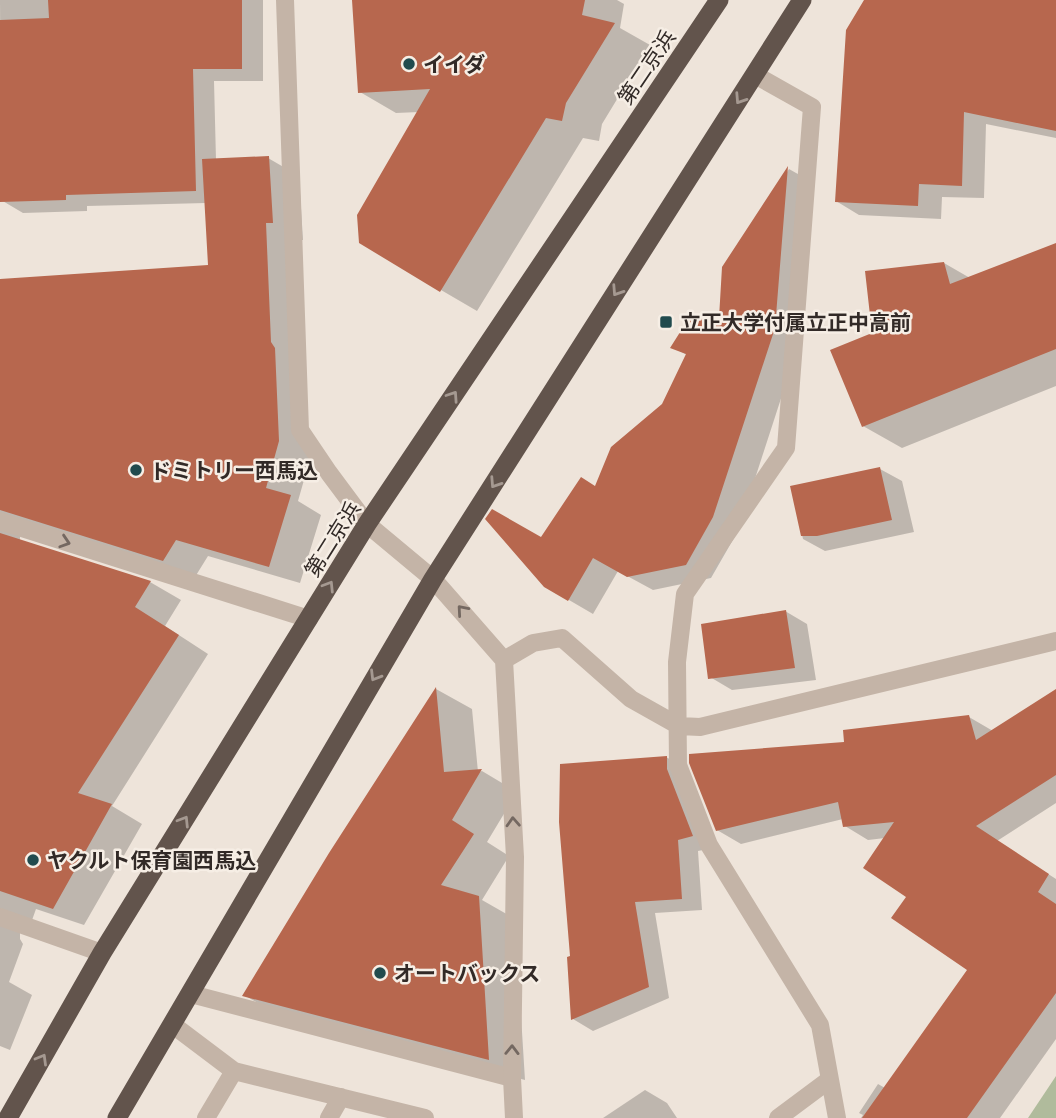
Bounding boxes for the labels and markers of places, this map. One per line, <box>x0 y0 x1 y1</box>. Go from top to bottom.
place label: イイダ <box>423 51 485 77</box>
marker: イイダ <box>401 56 417 72</box>
place label: 立正大学付属立正中高前 <box>680 309 911 335</box>
marker: 立正大学付属立正中高前 <box>658 314 674 330</box>
place label: ドミトリー西馬込 <box>150 457 318 483</box>
marker: ドミトリー西馬込 <box>128 462 144 478</box>
place label: ヤクルト保育園西馬込 <box>47 847 256 873</box>
marker: ヤクルト保育園西馬込 <box>25 852 41 868</box>
place label: オートバックス <box>394 960 540 986</box>
marker: オートバックス <box>372 965 388 981</box>

